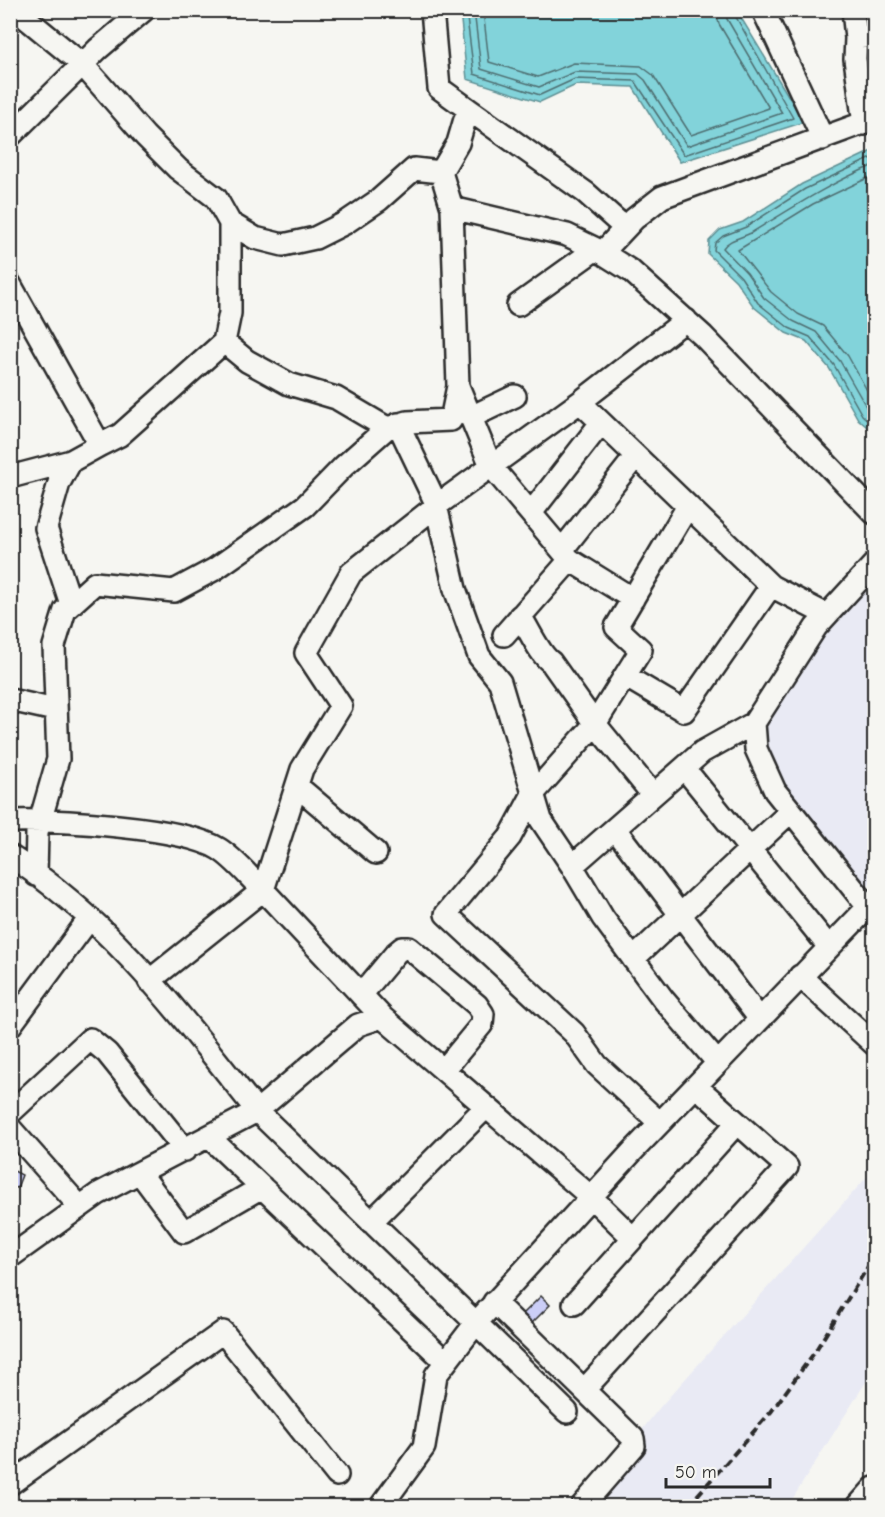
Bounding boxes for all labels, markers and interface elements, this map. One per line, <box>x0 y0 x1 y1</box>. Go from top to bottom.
scale bar <box>666 1451 770 1489</box>
text: 50 m <box>675 1462 717 1483</box>

